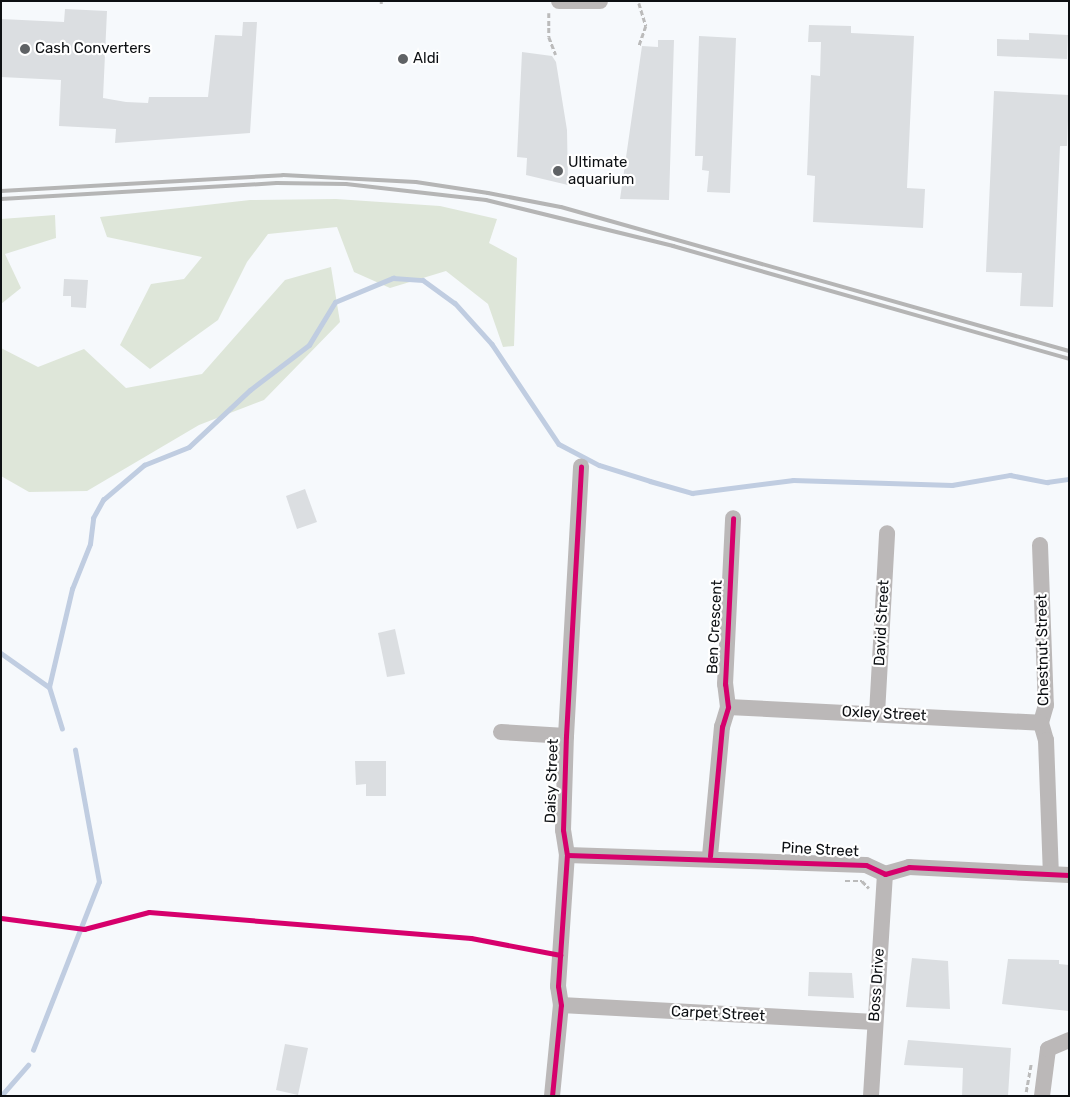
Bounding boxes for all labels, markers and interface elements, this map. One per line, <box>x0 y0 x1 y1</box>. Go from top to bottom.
place label: Cash Converters <box>35 40 151 58</box>
marker: Cash Converters <box>19 43 31 55</box>
place label: Aldi <box>413 50 439 68</box>
marker: Aldi <box>397 53 409 65</box>
place label: Ultimate aquarium <box>568 153 634 188</box>
marker: Ultimate aquarium <box>552 165 564 177</box>
street label: Ben Crescent <box>704 579 726 675</box>
street label: David Street <box>871 579 893 667</box>
street label: Chestnut Street <box>1033 594 1053 706</box>
street label: Oxley Street <box>841 703 927 725</box>
street label: Daisy Street <box>542 738 562 824</box>
street label: Pine Street <box>781 839 859 861</box>
street label: Boss Drive <box>865 948 889 1022</box>
street label: Carpet Street <box>671 1003 765 1025</box>

